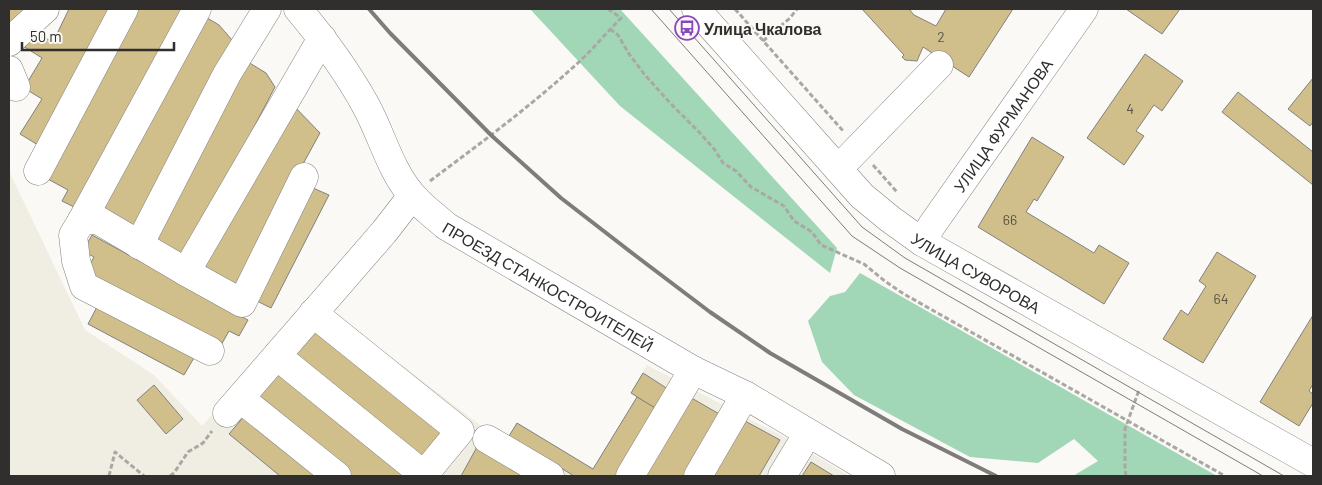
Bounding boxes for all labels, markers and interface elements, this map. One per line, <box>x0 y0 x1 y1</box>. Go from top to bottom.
bus stop icon: Улица Чкалова <box>674 15 700 41</box>
place label: Улица Чкалова <box>704 19 822 38</box>
scale bar <box>22 20 175 52</box>
text: 50 m <box>30 27 62 45</box>
house number: 2 <box>937 28 945 45</box>
street label: УЛИЦА ФУРМАНОВА <box>949 55 1056 195</box>
house number: 4 <box>1126 100 1134 117</box>
house number: 66 <box>1003 211 1017 228</box>
street label: ПРОЕЗД СТАНКОСТРОИТЕЛЕЙ <box>440 217 657 355</box>
street label: УЛИЦА СУВОРОВА <box>908 228 1044 317</box>
house number: 64 <box>1214 290 1228 307</box>

